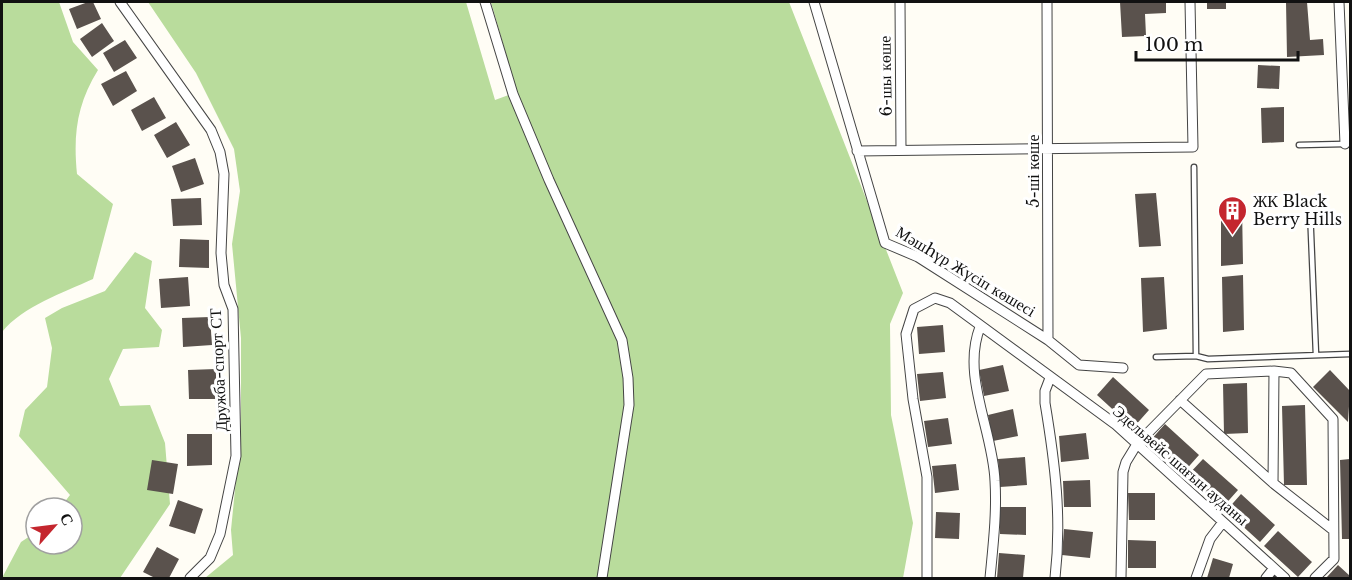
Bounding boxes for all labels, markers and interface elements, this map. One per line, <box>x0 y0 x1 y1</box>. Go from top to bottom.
scale bar <box>1136 24 1298 62</box>
text: 100 m <box>1145 34 1203 56</box>
street label: 6-шы көше <box>874 36 896 116</box>
street label: 5-ші көше <box>1023 134 1043 208</box>
place label: ЖК Black Berry Hills <box>1253 191 1342 229</box>
building icon: ЖК Black Berry Hills <box>1216 194 1248 236</box>
street label: Мәшhүр Жүсіп көшесі <box>893 221 1040 321</box>
street label: Дружба-спорт СТ <box>205 308 231 432</box>
street label: Эдельвейс шағын ауданы <box>1109 401 1253 530</box>
north arrow <box>24 496 84 556</box>
text: С <box>56 509 79 529</box>

